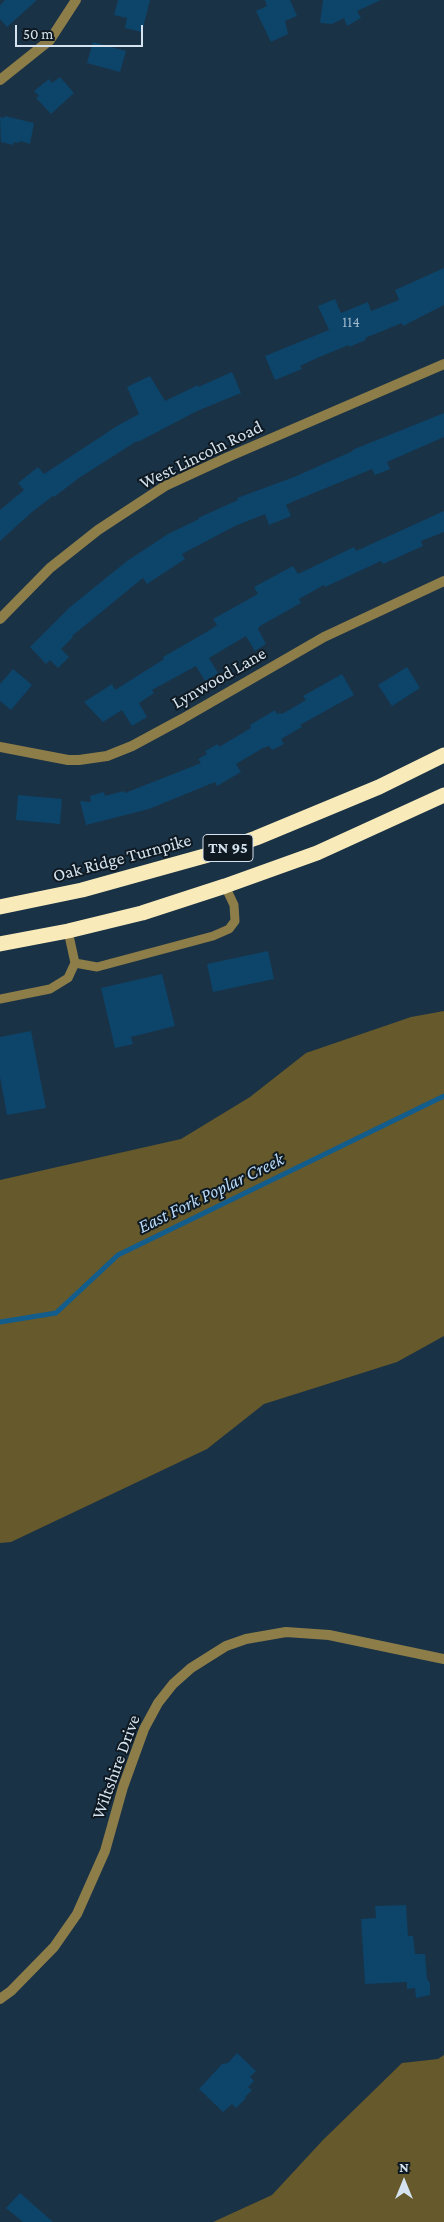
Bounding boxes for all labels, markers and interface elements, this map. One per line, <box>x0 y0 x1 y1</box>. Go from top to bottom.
scale bar <box>18 15 145 47</box>
text: 50 m <box>23 26 53 42</box>
house number: 114 <box>342 313 360 331</box>
street label: West Lincoln Road <box>136 416 266 494</box>
street label: Lynwood Lane <box>168 642 270 714</box>
street label: Oak Ridge Turnpike <box>50 829 194 887</box>
road number: TN 95 <box>203 834 253 861</box>
water label: East Fork Poplar Creek <box>134 1148 288 1238</box>
street label: Wiltshire Drive <box>87 1712 145 1822</box>
north arrow <box>379 2157 429 2207</box>
text: N <box>399 2159 409 2175</box>

